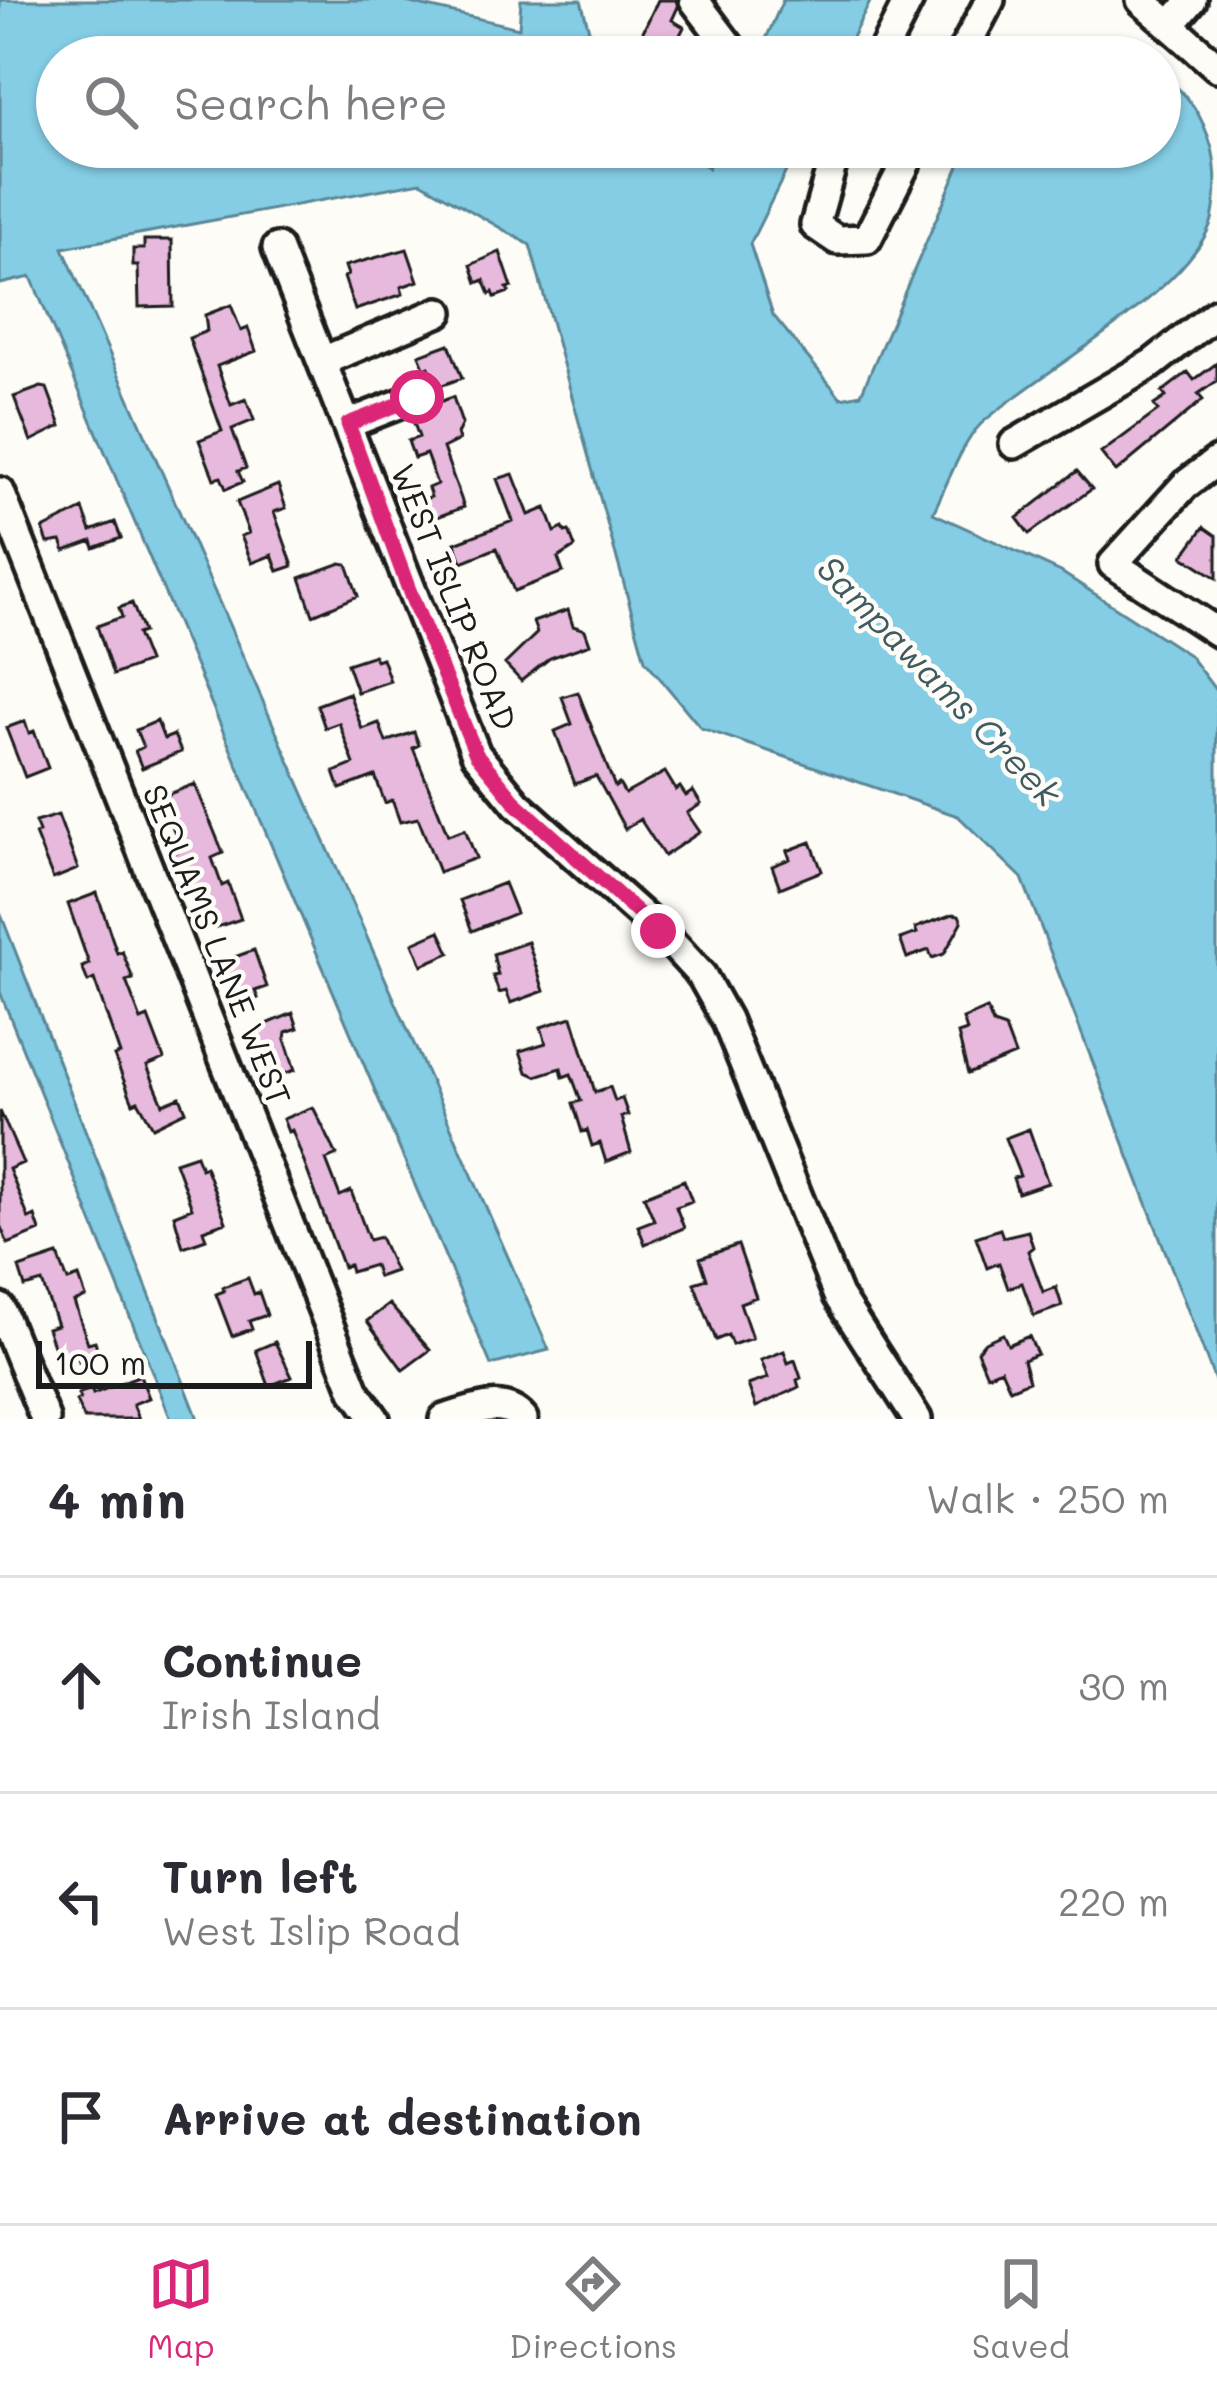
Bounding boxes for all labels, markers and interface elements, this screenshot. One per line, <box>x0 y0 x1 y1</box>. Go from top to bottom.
search box <box>36 36 1181 168</box>
icon: search <box>78 69 144 135</box>
text: Search here <box>174 73 448 131</box>
route start <box>390 370 444 424</box>
street label: WEST ISLIP ROAD <box>382 457 528 736</box>
water label: Sampawams Creek <box>808 544 1073 816</box>
street label: SEQUAMS LANE WEST <box>134 778 302 1111</box>
route end <box>631 904 685 958</box>
scale bar <box>36 1335 312 1388</box>
text: 100 m <box>54 1340 146 1383</box>
text: 4 min <box>48 1464 186 1531</box>
text: Walk · 250 m <box>926 1472 1169 1523</box>
text: Continue <box>162 1630 362 1688</box>
icon: ahead <box>48 1652 114 1718</box>
text: 30 m <box>1079 1659 1169 1710</box>
text: Irish Island <box>162 1688 380 1739</box>
text: Turn left <box>162 1846 358 1904</box>
icon: left <box>48 1868 114 1934</box>
text: 220 m <box>1058 1875 1169 1926</box>
text: West Islip Road <box>162 1904 460 1955</box>
icon: arrive <box>48 2084 114 2150</box>
text: Arrive at destination <box>162 2088 642 2146</box>
tab: Map <box>147 2251 215 2366</box>
tab: Directions <box>509 2251 677 2366</box>
tab: Saved <box>972 2251 1070 2366</box>

